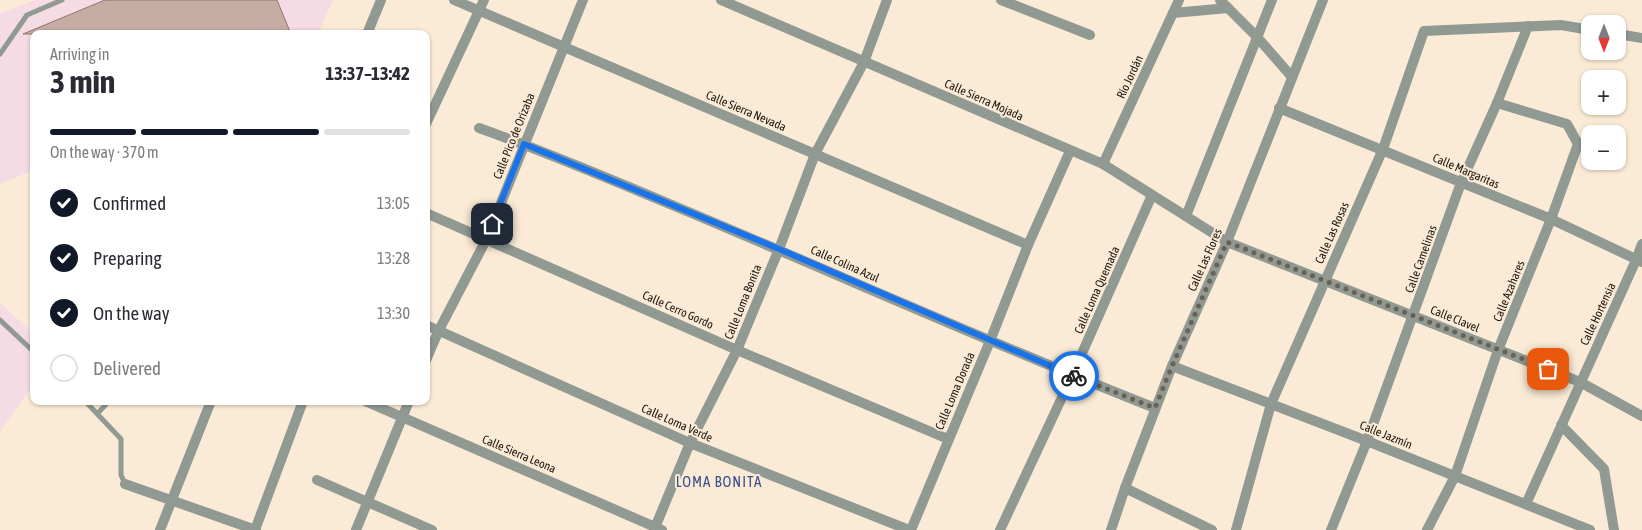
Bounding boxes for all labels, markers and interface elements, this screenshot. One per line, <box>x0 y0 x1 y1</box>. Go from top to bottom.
north arrow <box>1581 15 1626 60</box>
map controls <box>1581 15 1626 170</box>
text: Arriving in <box>50 45 110 63</box>
street label: Río Jordán <box>1114 53 1146 101</box>
text: 13:37–13:42 <box>325 62 410 84</box>
text: 3 min <box>50 63 115 100</box>
button: + <box>1581 70 1626 115</box>
street label: Calle Sierra Mojada <box>942 76 1026 124</box>
street label: Calle Sierra Nevada <box>704 88 788 134</box>
street label: Calle Pico de Orizaba <box>490 91 538 181</box>
button: − <box>1581 125 1626 170</box>
text: On the way · 370 m <box>50 143 159 161</box>
street label: Calle Margaritas <box>1431 151 1501 191</box>
icon: check <box>50 189 78 217</box>
text: Confirmed <box>93 192 166 214</box>
text: 13:05 <box>377 194 410 212</box>
street label: Calle Las Rosas <box>1312 200 1352 266</box>
pin <box>471 203 513 245</box>
icon: home <box>478 210 506 238</box>
street label: Calle Camelinas <box>1402 223 1440 295</box>
street label: Calle Las Flores <box>1185 226 1225 294</box>
street label: Calle Colina Azul <box>809 243 882 286</box>
icon: check <box>50 244 78 272</box>
street label: Calle Loma Quemada <box>1071 244 1123 336</box>
text: Preparing <box>93 247 162 269</box>
text: 13:28 <box>377 249 410 267</box>
street label: Calle Azahares <box>1490 258 1528 324</box>
street label: Calle Loma Bonita <box>722 263 764 341</box>
street label: Calle Hortensia <box>1577 280 1619 348</box>
street label: Calle Cerro Gordo <box>640 288 716 332</box>
icon: check <box>50 299 78 327</box>
text: On the way <box>93 302 170 324</box>
street label: Calle Clavel <box>1428 303 1482 336</box>
text: 13:30 <box>377 304 410 322</box>
pin <box>1527 348 1569 390</box>
street label: Calle Loma Dorada <box>932 350 978 432</box>
courier <box>1049 351 1099 401</box>
icon: bag <box>1534 355 1562 383</box>
text: Delivered <box>93 357 161 379</box>
icon: bike <box>1060 362 1088 390</box>
street label: Calle Loma Verde <box>639 401 715 445</box>
street label: Calle Jazmín <box>1358 418 1414 452</box>
street label: Calle Sierra Leona <box>480 432 558 476</box>
district label: LOMA BONITA <box>676 473 762 490</box>

